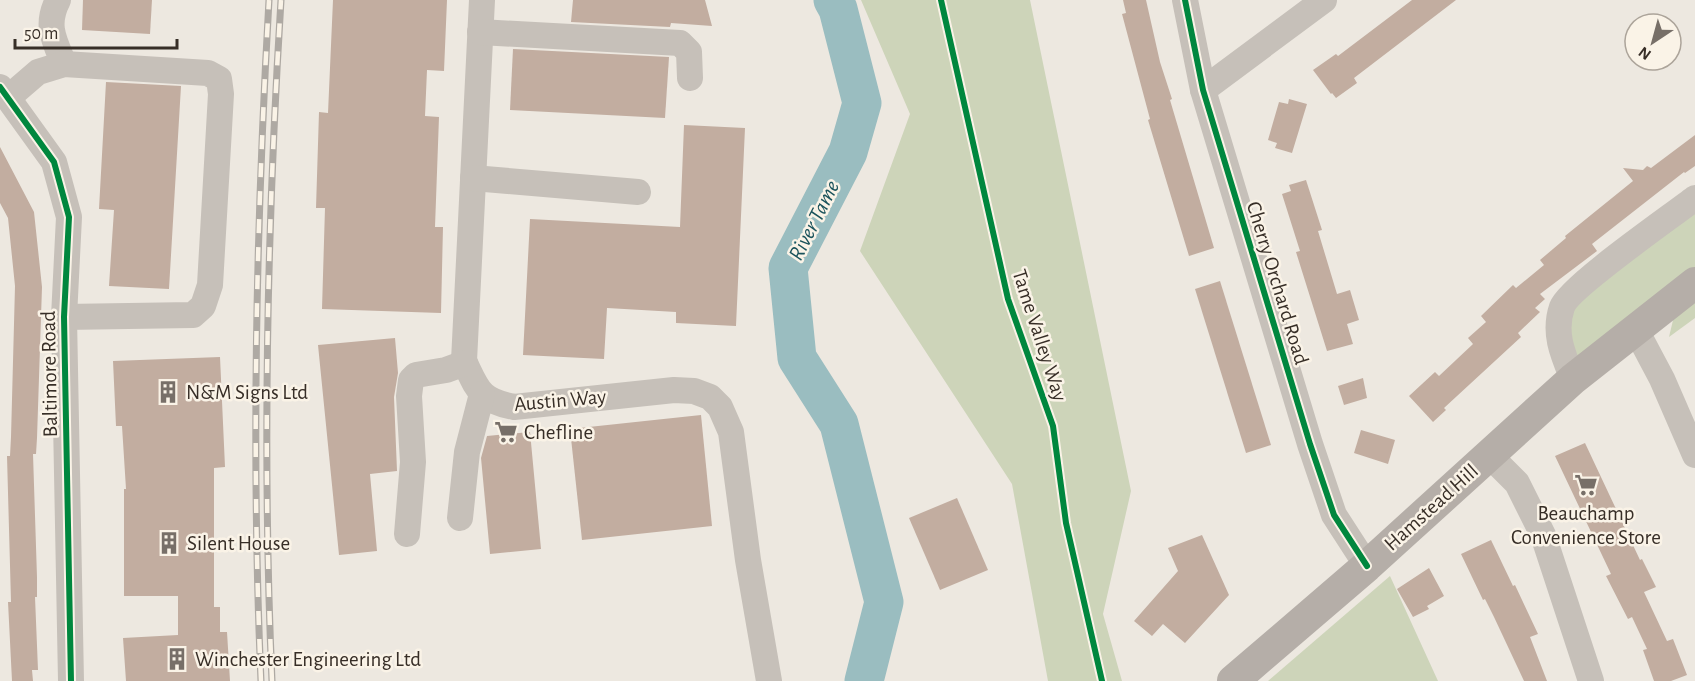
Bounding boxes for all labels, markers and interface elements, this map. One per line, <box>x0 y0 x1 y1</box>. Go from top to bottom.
scale bar <box>15 12 177 50</box>
north arrow <box>1623 12 1683 72</box>
text: 50 m <box>24 25 58 43</box>
text: N <box>1636 44 1654 63</box>
water label: River Tame <box>784 177 843 264</box>
street label: Cherry Orchard Road <box>1243 199 1312 367</box>
street label: Tame Valley Way <box>1008 267 1071 404</box>
street label: Baltimore Road <box>38 310 61 437</box>
building icon: N&M Signs Ltd <box>155 379 181 405</box>
place label: N&M Signs Ltd <box>186 382 308 403</box>
street label: Austin Way <box>513 386 607 415</box>
supermarket icon: Chefline <box>493 419 519 445</box>
place label: Chefline <box>524 422 593 443</box>
street label: Hamstead Hill <box>1380 460 1482 555</box>
supermarket icon: Beauchamp Convenience Store <box>1573 472 1599 498</box>
place label: Beauchamp Convenience Store <box>1511 503 1661 548</box>
building icon: Silent House <box>156 530 182 556</box>
place label: Silent House <box>187 533 290 554</box>
building icon: Winchester Engineering Ltd <box>164 646 190 672</box>
place label: Winchester Engineering Ltd <box>195 649 421 670</box>

